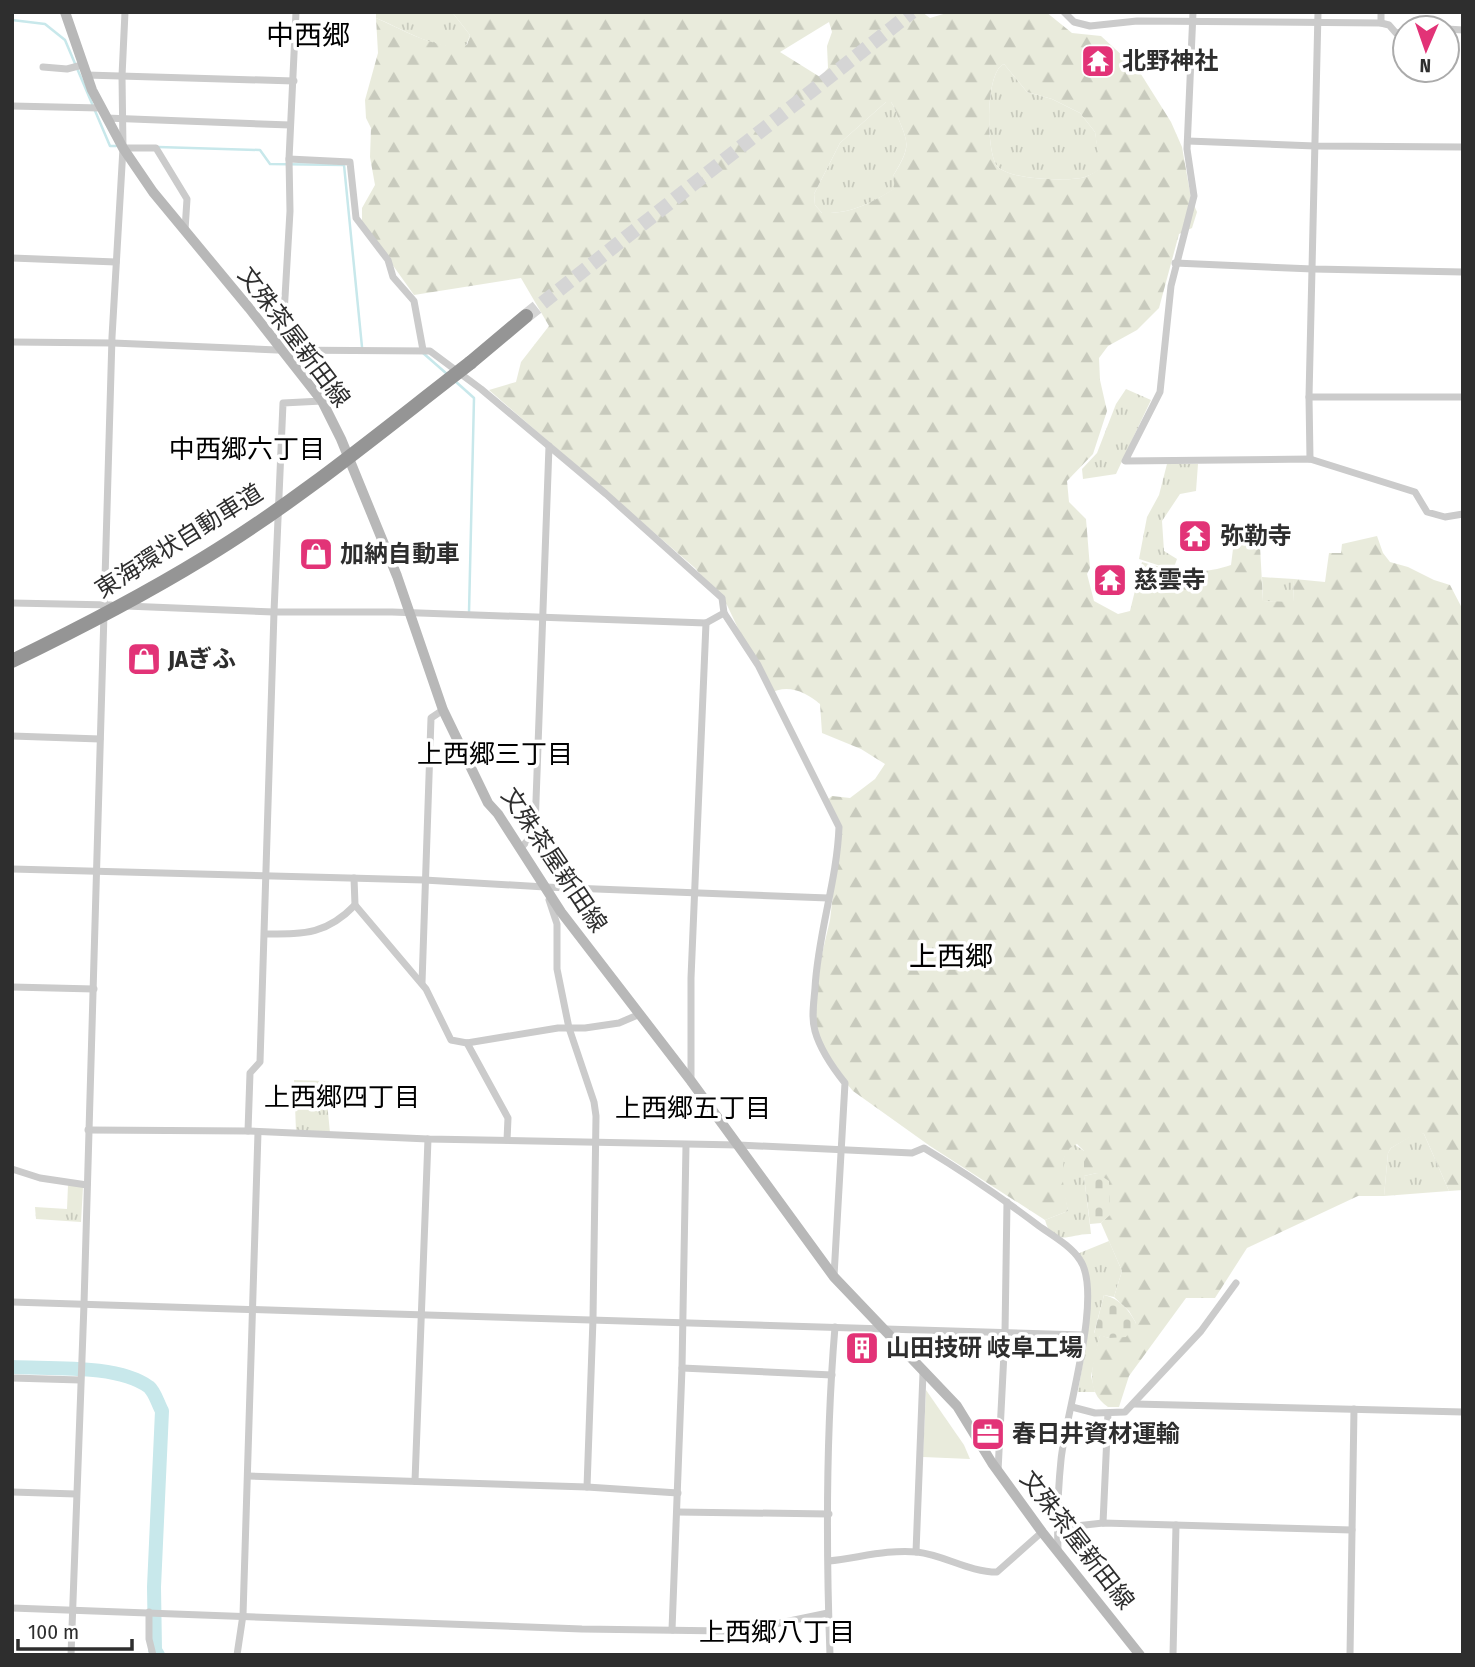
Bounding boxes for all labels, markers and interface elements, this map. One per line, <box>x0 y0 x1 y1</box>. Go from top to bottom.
north arrow <box>1391 14 1461 84</box>
district label: 中西郷 <box>266 19 350 52</box>
temple icon: 北野神社 <box>1079 42 1117 80</box>
place label: 北野神社 <box>1122 47 1218 75</box>
text: N <box>1419 54 1432 77</box>
street label: 文殊茶屋新田線 <box>232 261 356 413</box>
district label: 中西郷六丁目 <box>169 434 325 465</box>
street label: 東海環状自動車道 <box>90 478 268 604</box>
temple icon: 弥勒寺 <box>1176 517 1214 555</box>
place label: 弥勒寺 <box>1220 522 1292 550</box>
shop icon: 加納自動車 <box>297 535 335 573</box>
place label: 加納自動車 <box>340 540 460 568</box>
temple icon: 慈雲寺 <box>1091 561 1129 599</box>
place label: 慈雲寺 <box>1134 566 1206 594</box>
shop icon: JAぎふ <box>125 640 163 678</box>
place label: JAぎふ <box>167 645 236 673</box>
district label: 上西郷三丁目 <box>417 739 573 770</box>
street label: 文殊茶屋新田線 <box>495 783 613 937</box>
district label: 上西郷 <box>909 940 993 973</box>
district label: 上西郷四丁目 <box>264 1082 420 1113</box>
district label: 上西郷五丁目 <box>615 1093 771 1124</box>
building icon: 山田技研 岐阜工場 <box>843 1329 881 1367</box>
place label: 山田技研 岐阜工場 <box>886 1334 1083 1362</box>
office icon: 春日井資材運輸 <box>969 1415 1007 1453</box>
place label: 春日井資材運輸 <box>1012 1420 1180 1448</box>
street label: 文殊茶屋新田線 <box>1014 1465 1140 1615</box>
scale bar <box>18 1608 131 1652</box>
district label: 上西郷八丁目 <box>699 1617 855 1648</box>
text: 100 m <box>28 1619 79 1645</box>

